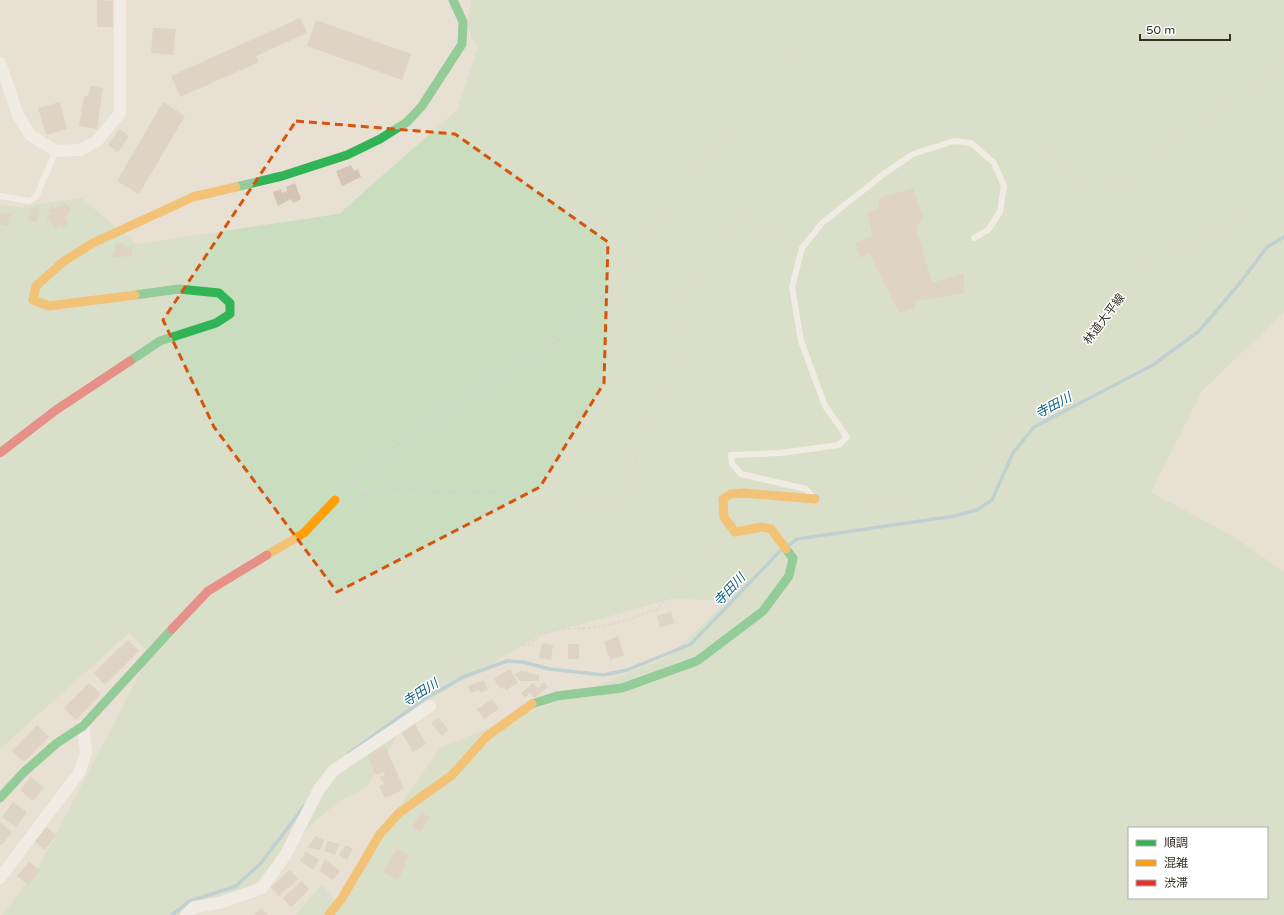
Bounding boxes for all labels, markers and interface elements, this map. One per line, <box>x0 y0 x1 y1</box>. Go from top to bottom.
scale bar <box>1140 16 1230 42</box>
text: 50 m <box>1146 23 1175 37</box>
street label: 林道大平線 <box>1080 291 1128 347</box>
water label: 寺田川 <box>1032 389 1076 422</box>
water label: 寺田川 <box>711 569 750 609</box>
water label: 寺田川 <box>400 674 443 710</box>
legend <box>1128 827 1268 899</box>
text: 順調 <box>1164 836 1188 850</box>
text: 混雑 <box>1164 856 1188 870</box>
text: 渋滞 <box>1164 876 1188 890</box>

